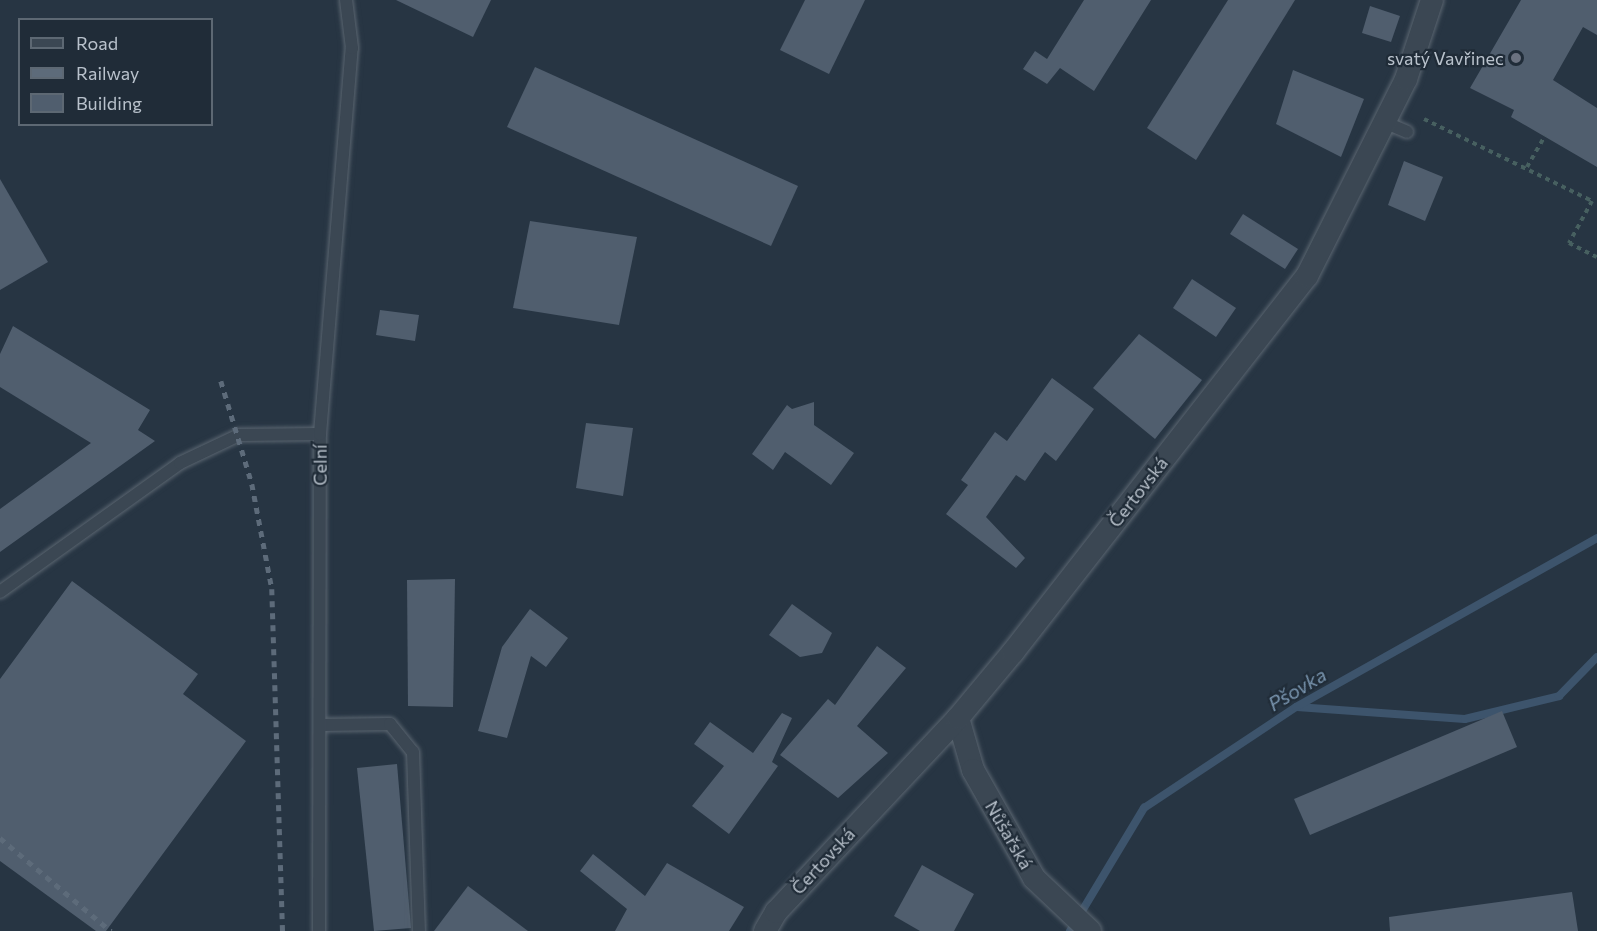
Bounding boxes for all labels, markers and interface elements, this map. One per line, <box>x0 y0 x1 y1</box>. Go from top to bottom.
legend <box>18 18 213 126</box>
text: Road <box>76 32 118 54</box>
place label: svatý Vavřinec <box>1387 47 1504 69</box>
marker: svatý Vavřinec <box>1509 51 1523 65</box>
text: Railway <box>76 62 139 84</box>
text: Building <box>76 92 142 114</box>
street label: Celní <box>309 444 331 486</box>
street label: Čertovská <box>1104 453 1172 531</box>
water label: Pšovka <box>1263 662 1331 716</box>
street label: Nůšařská <box>981 797 1037 873</box>
street label: Čertovská <box>787 823 859 899</box>

